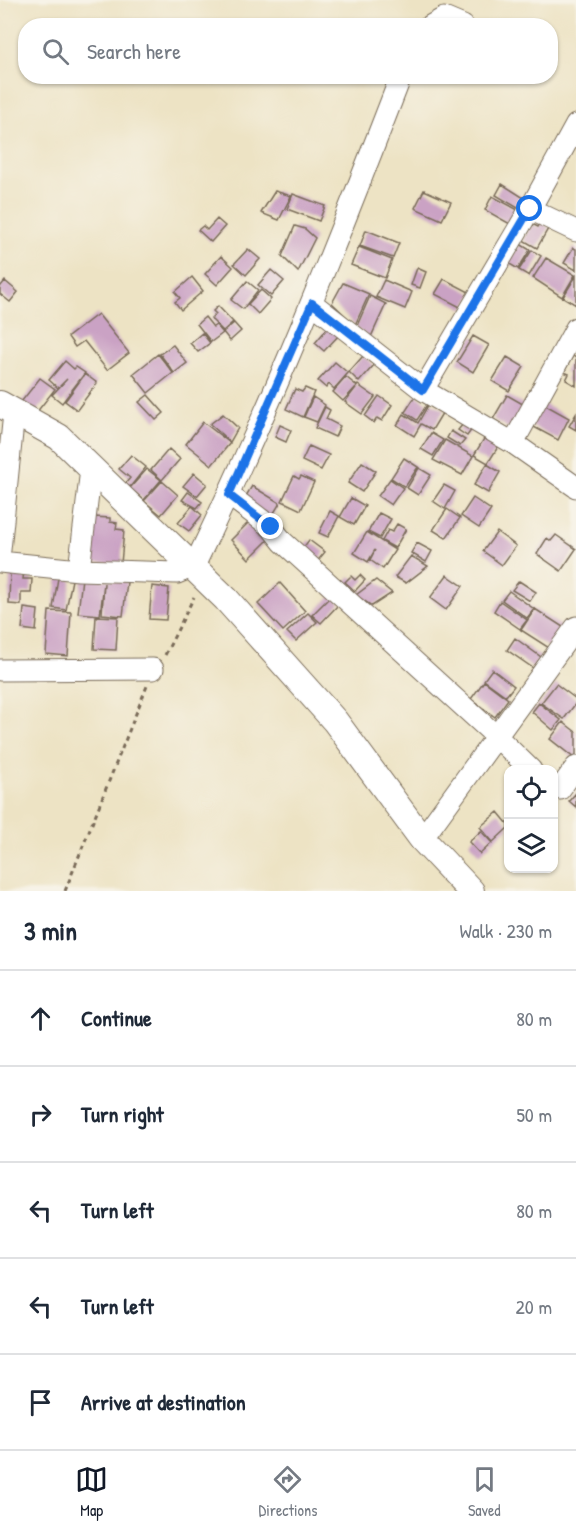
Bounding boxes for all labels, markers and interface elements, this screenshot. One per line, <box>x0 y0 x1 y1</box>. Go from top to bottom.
search box <box>18 18 558 84</box>
icon: search <box>39 35 72 68</box>
text: Search here <box>87 36 181 66</box>
route start <box>516 195 542 221</box>
route end <box>257 513 283 539</box>
map controls <box>504 765 558 873</box>
button: locate <box>504 765 558 819</box>
button: layers <box>504 819 558 873</box>
text: 3 min <box>24 913 77 948</box>
text: Walk · 230 m <box>460 917 552 944</box>
icon: ahead <box>24 1002 57 1035</box>
text: Continue <box>81 1003 152 1033</box>
text: 80 m <box>516 1005 552 1032</box>
icon: right <box>24 1098 57 1131</box>
text: Turn right <box>81 1099 164 1129</box>
text: 50 m <box>516 1101 552 1128</box>
icon: left <box>24 1194 57 1227</box>
text: Turn left <box>81 1195 154 1225</box>
text: 80 m <box>516 1197 552 1224</box>
icon: left <box>24 1290 57 1323</box>
text: Turn left <box>81 1291 154 1321</box>
text: 20 m <box>515 1293 552 1320</box>
icon: arrive <box>24 1386 57 1419</box>
text: Arrive at destination <box>81 1387 246 1417</box>
tab: Map <box>75 1463 108 1521</box>
tab: Directions <box>259 1463 317 1521</box>
tab: Saved <box>468 1463 501 1521</box>

